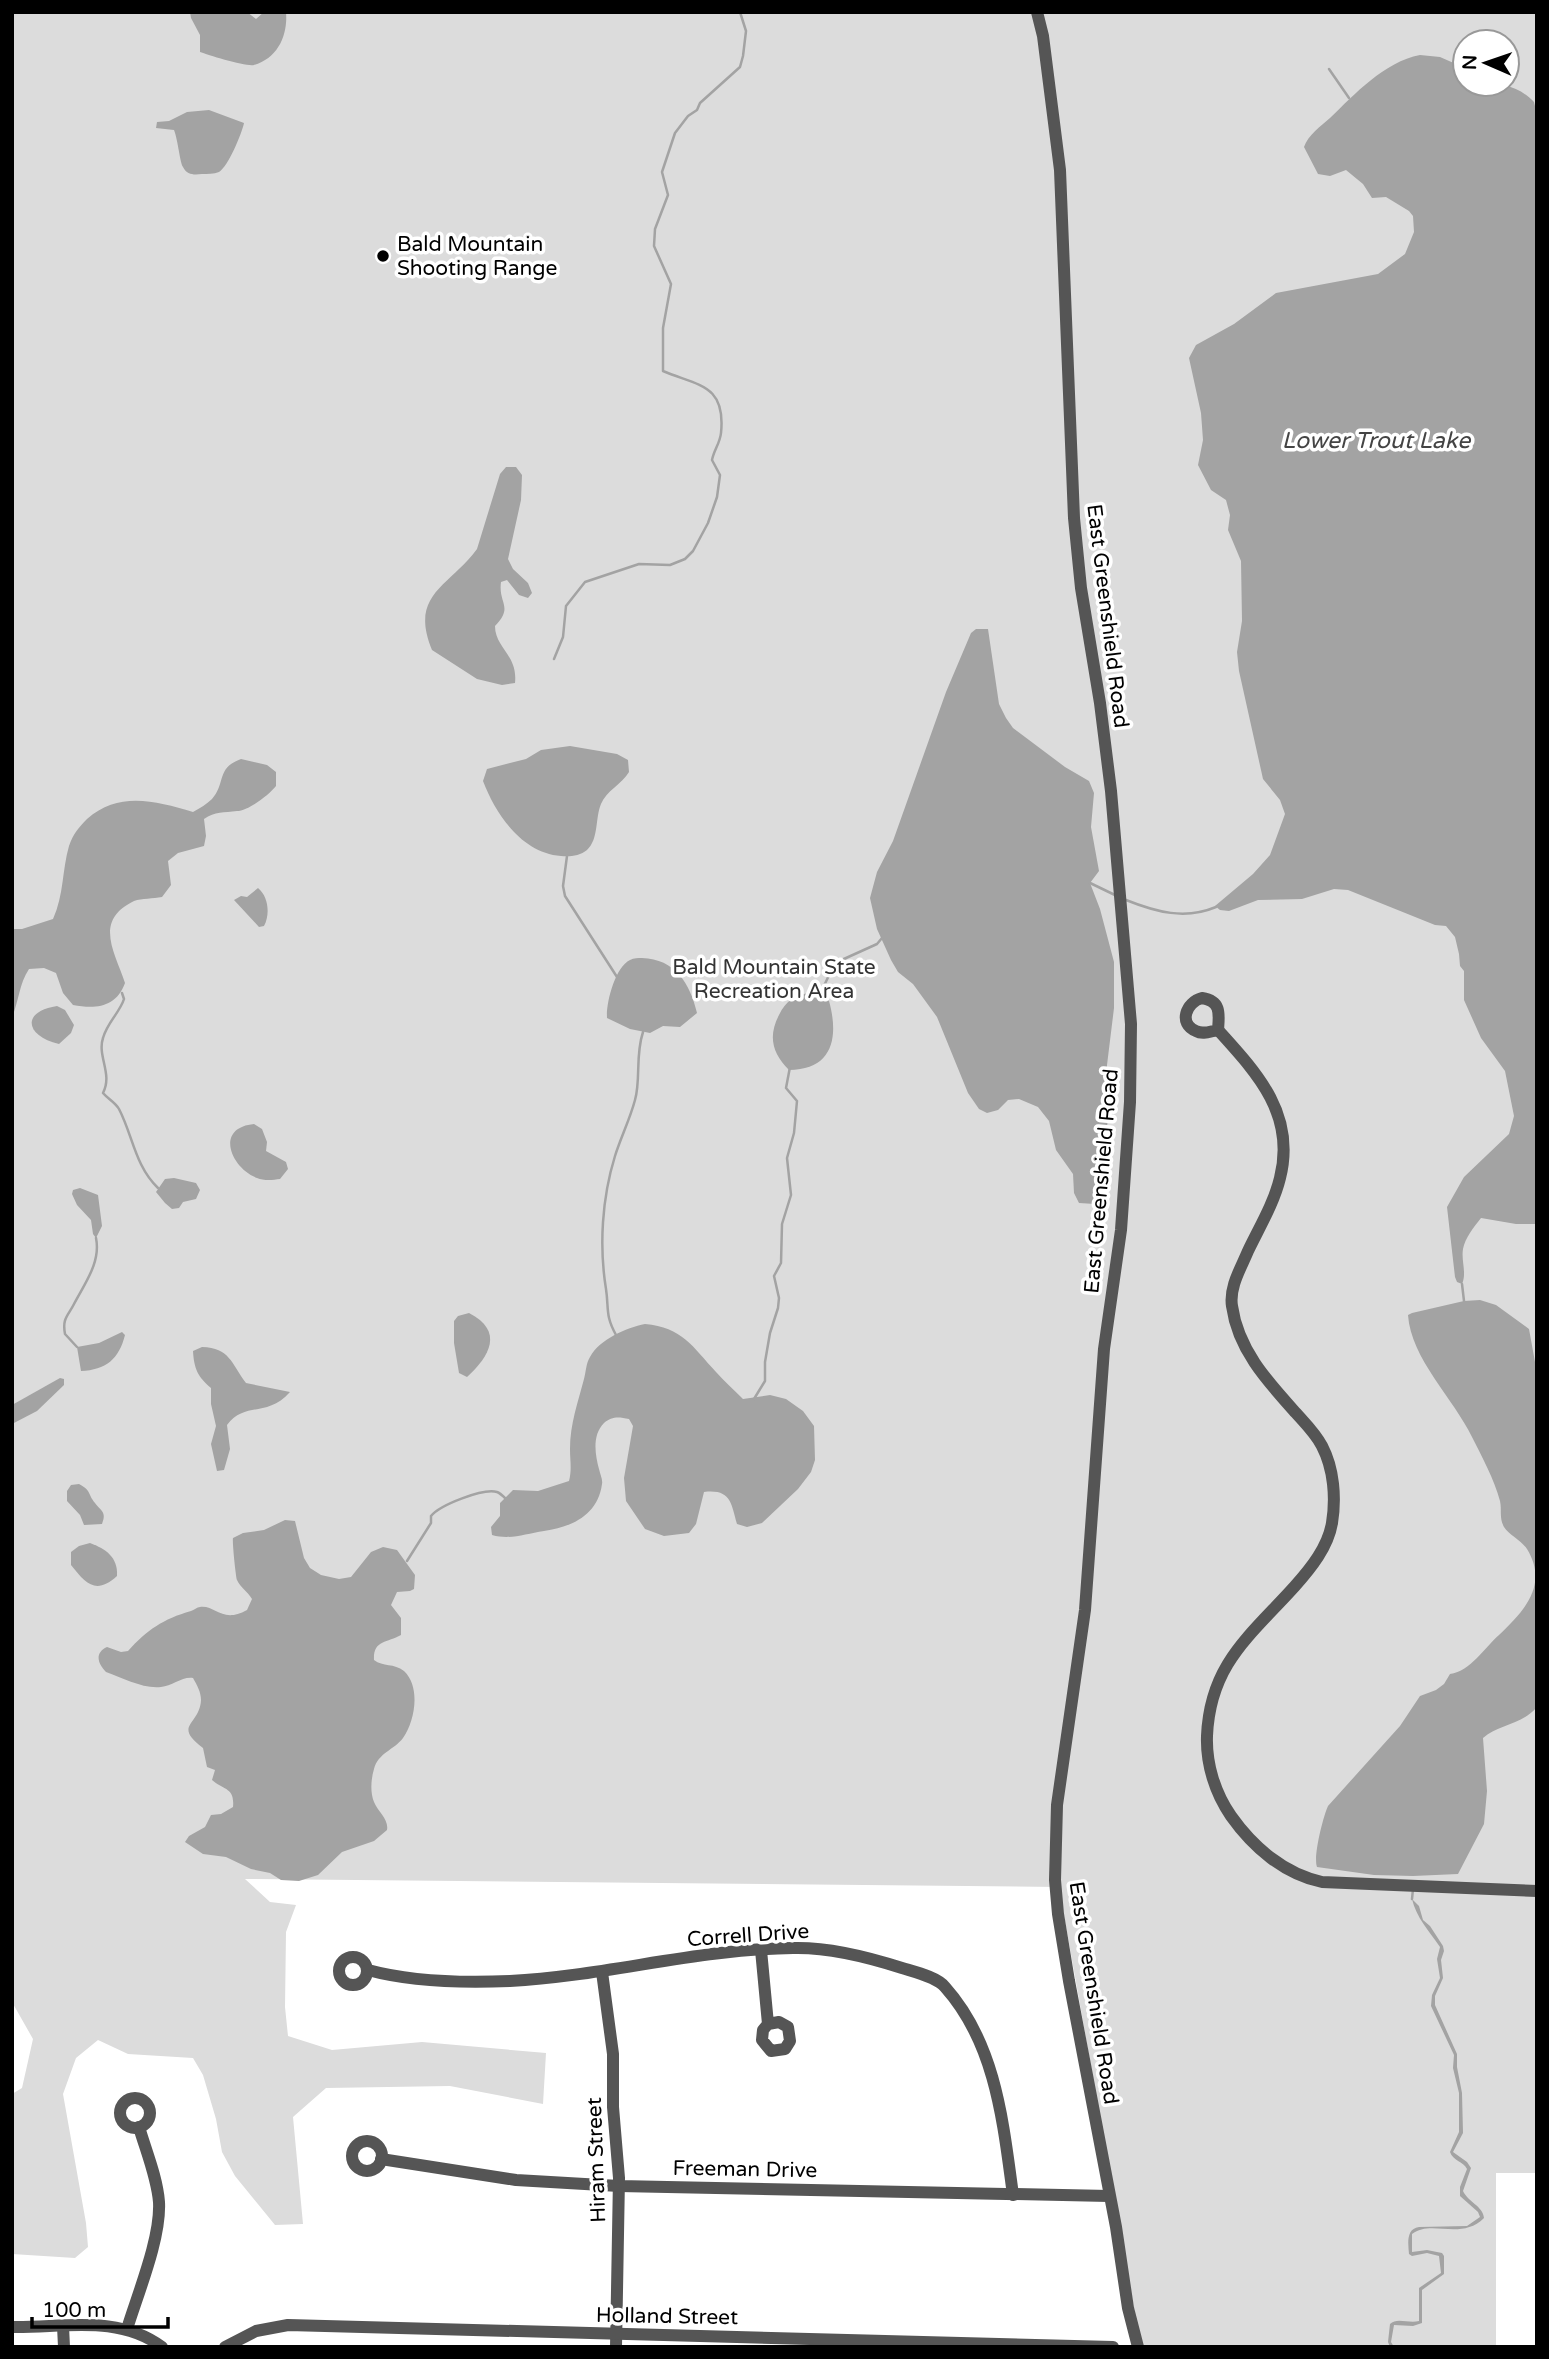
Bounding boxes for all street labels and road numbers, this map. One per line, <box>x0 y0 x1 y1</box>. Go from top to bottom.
street label: East Greenshield Road <box>1081 503 1134 729</box>
street label: East Greenshield Road <box>1079 1068 1124 1294</box>
street label: East Greenshield Road <box>1064 1880 1123 2106</box>
street label: Correll Drive <box>686 1919 810 1952</box>
street label: Hiram Street <box>582 2097 611 2223</box>
street label: Freeman Drive <box>672 2156 818 2183</box>
street label: Holland Street <box>596 2303 738 2330</box>

